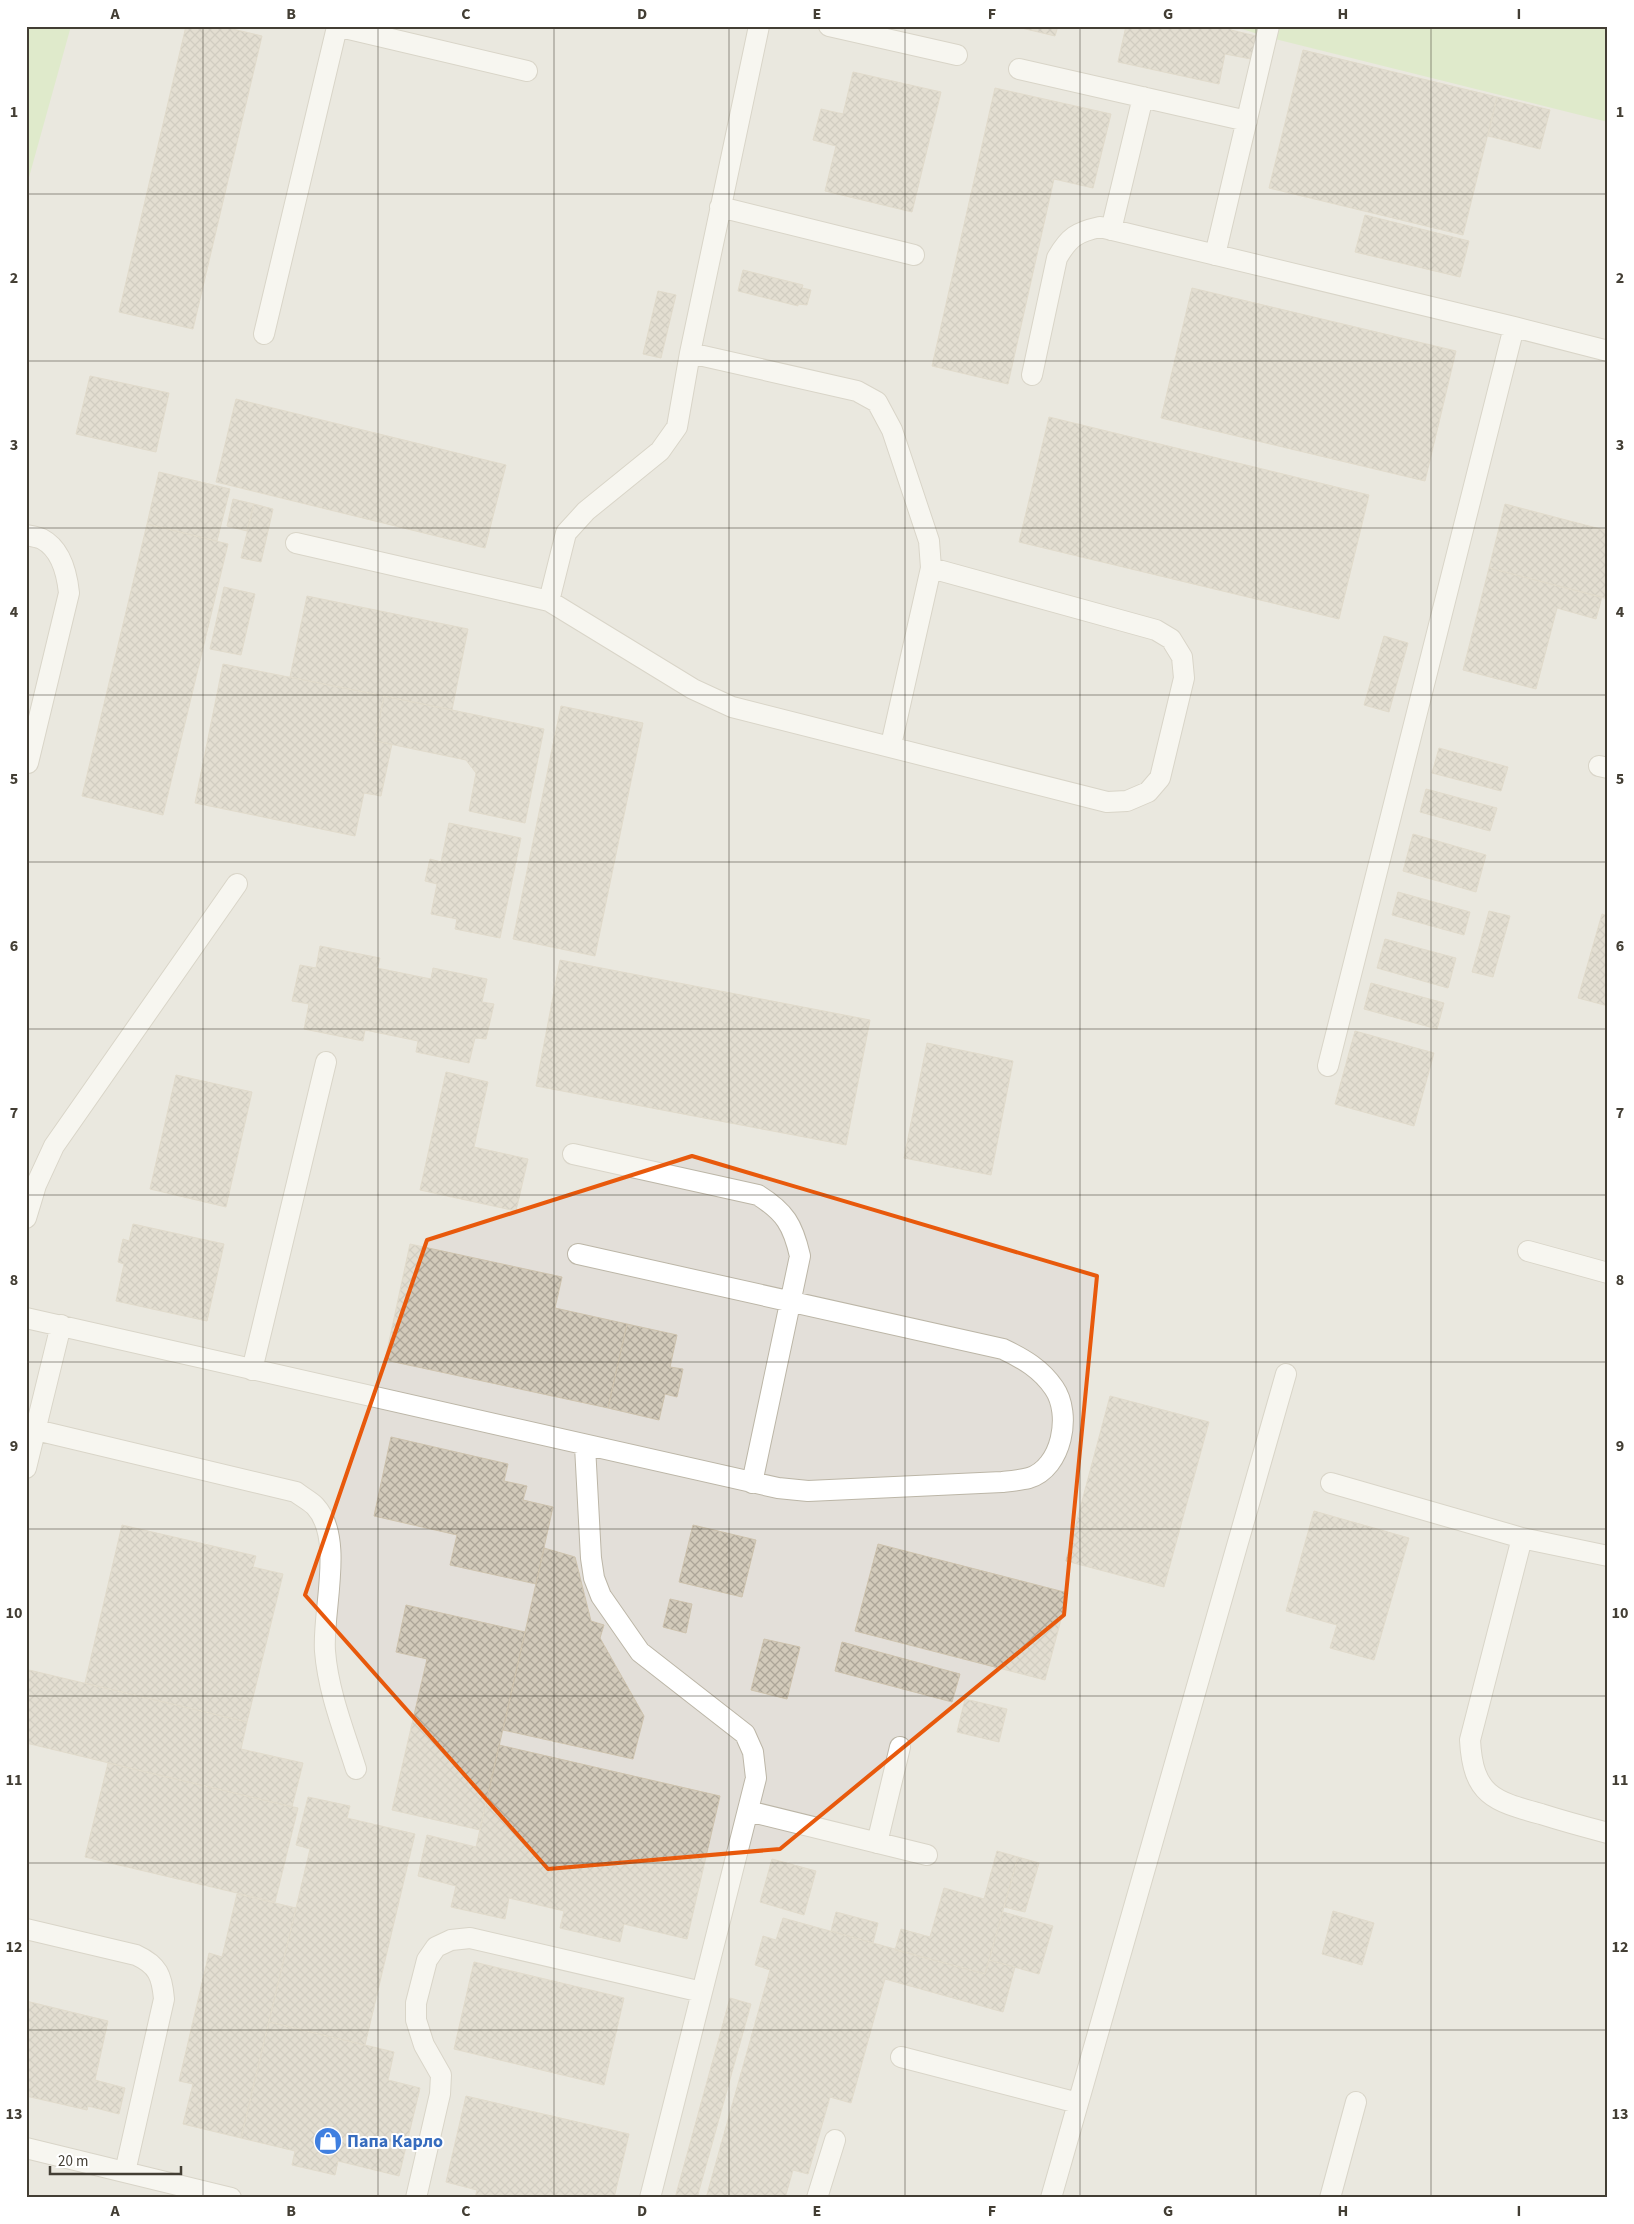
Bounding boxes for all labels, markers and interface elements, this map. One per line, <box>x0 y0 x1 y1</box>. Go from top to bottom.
text: A <box>109 3 120 25</box>
text: B <box>286 3 296 25</box>
text: C <box>461 3 471 25</box>
text: D <box>637 3 647 25</box>
text: E <box>813 3 821 25</box>
text: F <box>988 3 996 25</box>
text: G <box>1163 3 1173 25</box>
text: H <box>1338 3 1348 25</box>
text: I <box>1517 3 1521 25</box>
text: 1 <box>10 101 18 123</box>
text: 1 <box>1616 101 1624 123</box>
text: 2 <box>10 267 18 289</box>
text: 2 <box>1616 267 1624 289</box>
text: 3 <box>10 434 18 456</box>
text: 3 <box>1616 434 1624 456</box>
text: 4 <box>10 601 19 623</box>
text: 4 <box>1616 601 1625 623</box>
text: 5 <box>10 768 18 790</box>
text: 5 <box>1616 768 1624 790</box>
text: 6 <box>10 935 18 957</box>
text: 6 <box>1616 935 1624 957</box>
text: 7 <box>10 1102 18 1124</box>
text: 7 <box>1616 1102 1624 1124</box>
text: 8 <box>10 1269 18 1291</box>
text: 8 <box>1616 1269 1624 1291</box>
text: 9 <box>10 1435 18 1457</box>
text: 9 <box>1616 1435 1624 1457</box>
text: 10 <box>6 1602 22 1624</box>
text: 10 <box>1612 1602 1628 1624</box>
text: 11 <box>6 1769 22 1791</box>
text: 11 <box>1612 1769 1628 1791</box>
text: 12 <box>6 1936 22 1958</box>
text: 12 <box>1612 1936 1628 1958</box>
text: 13 <box>6 2103 22 2125</box>
text: 13 <box>1612 2103 1628 2125</box>
shop icon: Папа Карло <box>313 2126 343 2156</box>
place label: Папа Карло <box>347 2129 443 2154</box>
scale bar <box>50 2144 181 2176</box>
text: 20 m <box>58 2151 88 2172</box>
text: A <box>109 2200 120 2222</box>
text: B <box>286 2200 296 2222</box>
text: C <box>461 2200 471 2222</box>
text: D <box>637 2200 647 2222</box>
text: E <box>813 2200 821 2222</box>
text: F <box>988 2200 996 2222</box>
text: G <box>1163 2200 1173 2222</box>
text: H <box>1338 2200 1348 2222</box>
text: I <box>1517 2200 1521 2222</box>

